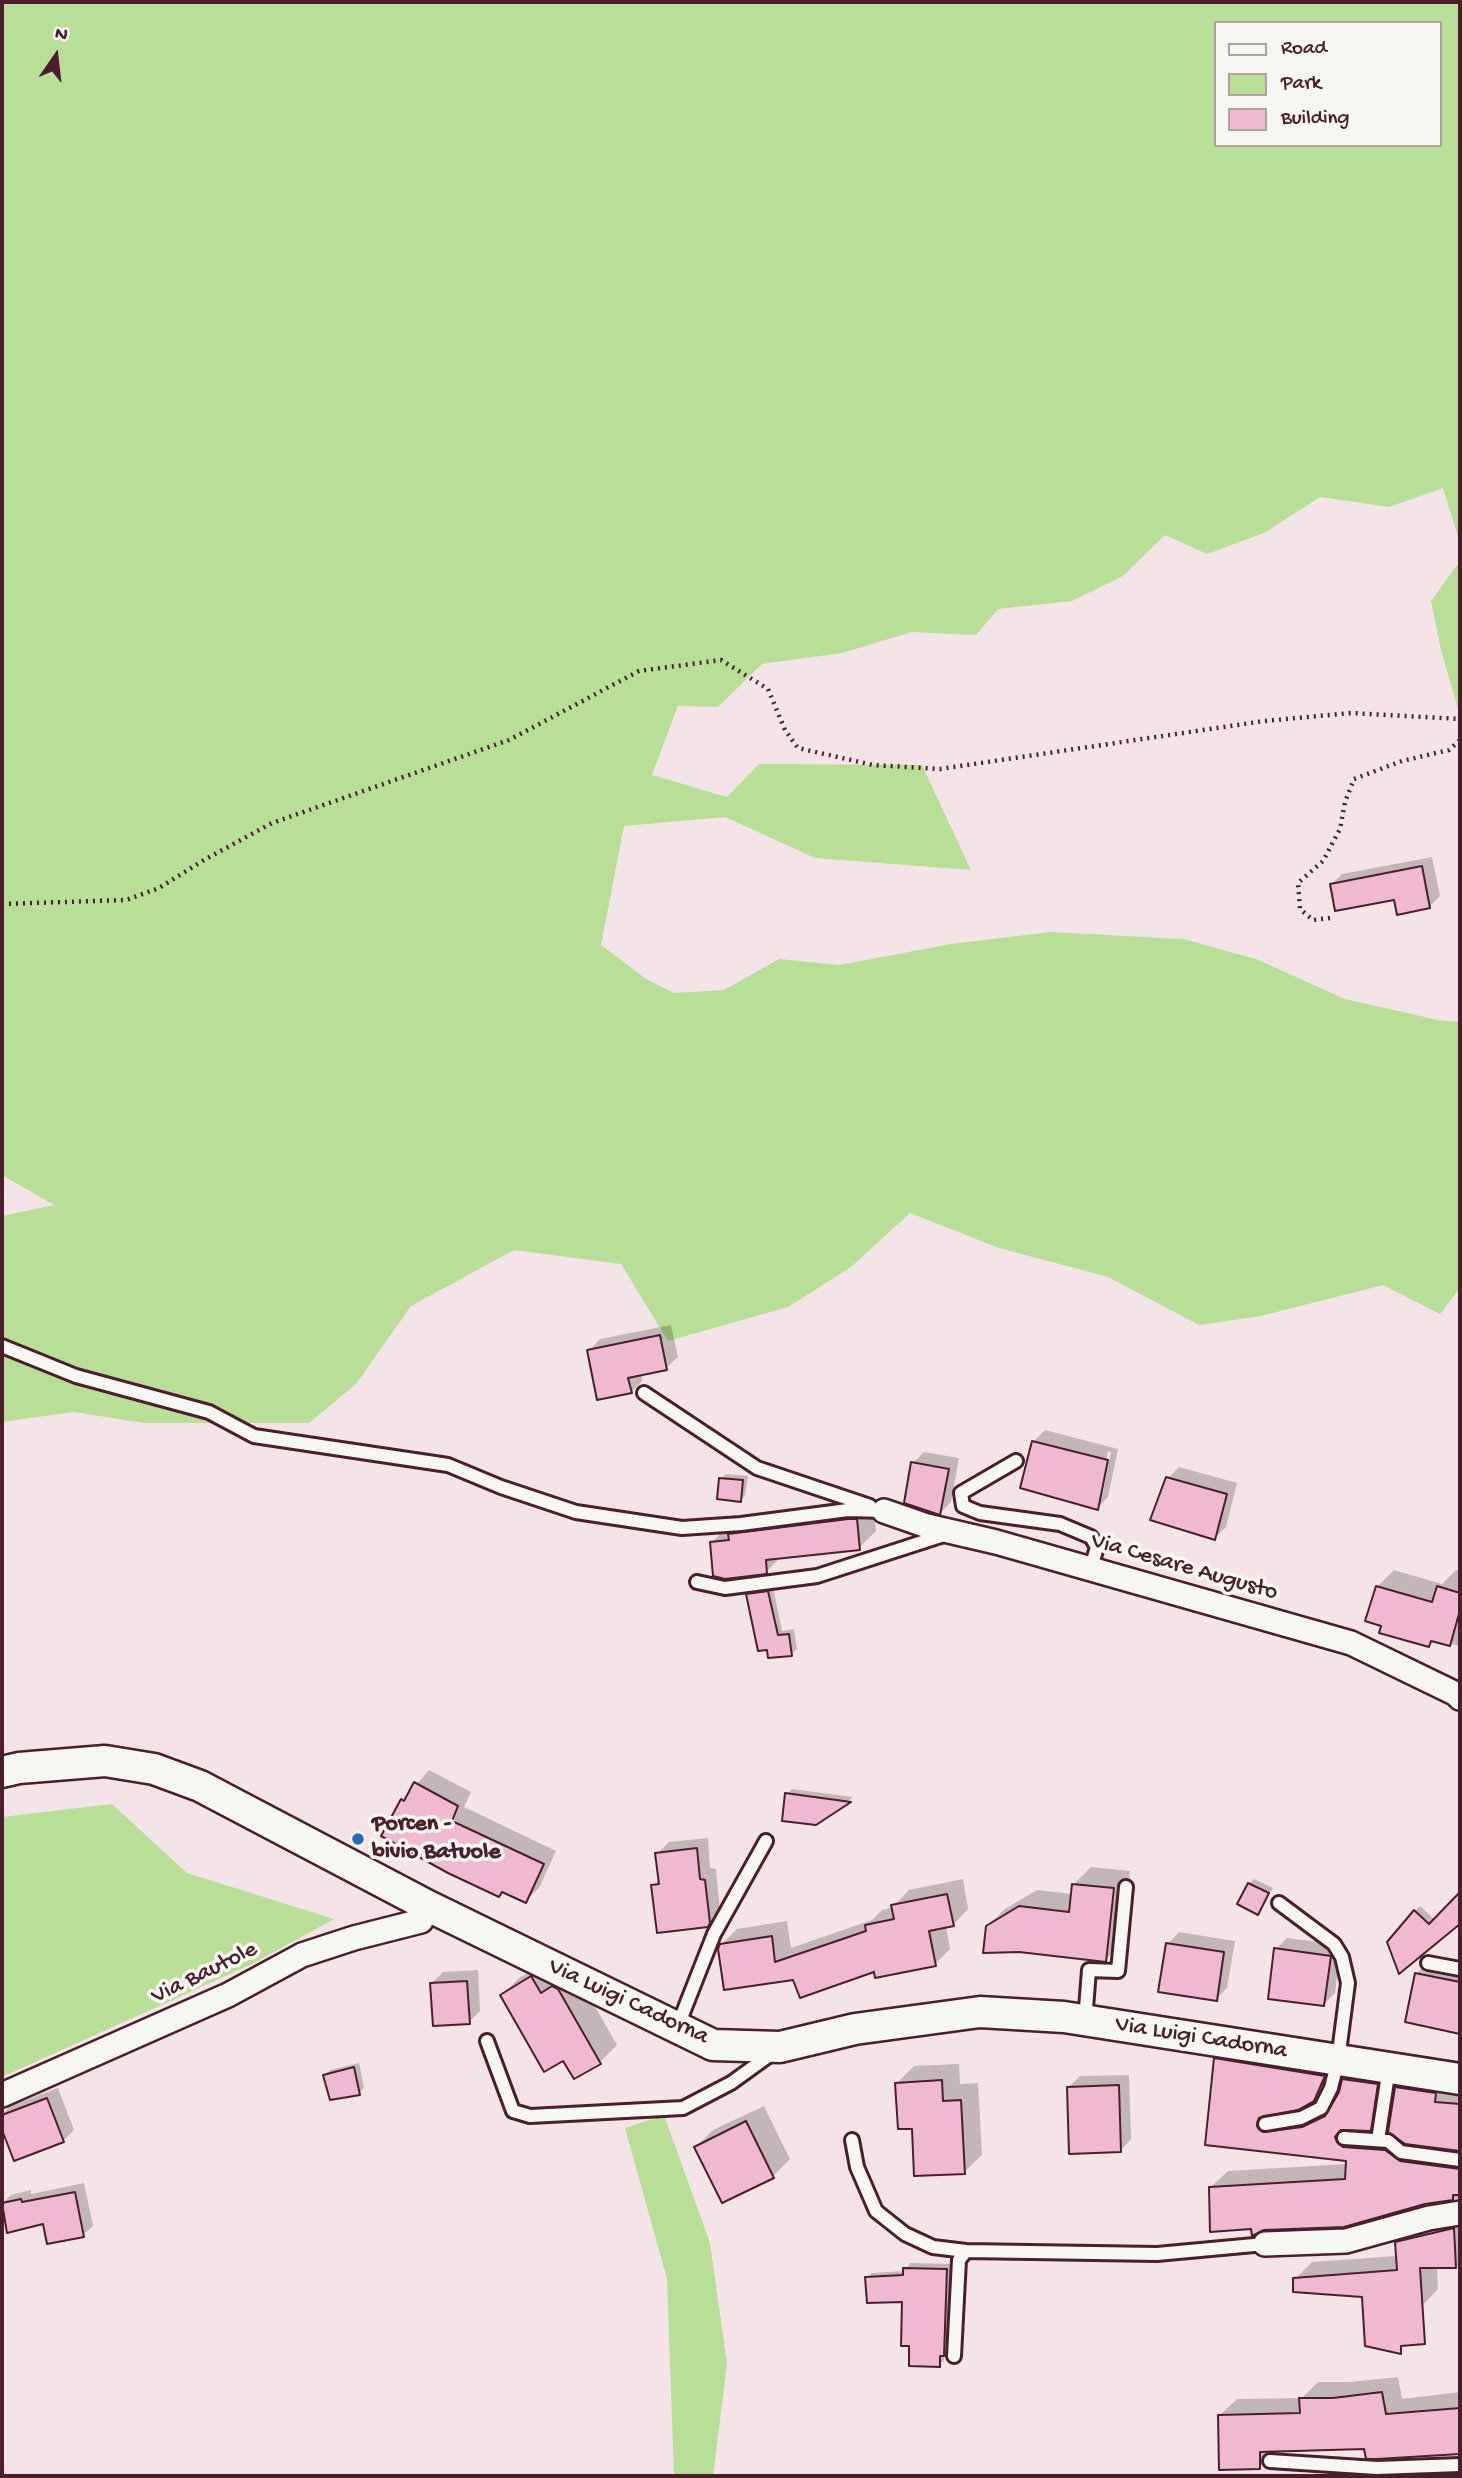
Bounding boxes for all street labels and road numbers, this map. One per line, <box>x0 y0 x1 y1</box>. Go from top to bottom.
street label: Via Cesare Augusto <box>1087 1528 1281 1608</box>
street label: Via Bautole <box>147 1936 263 2012</box>
street label: Via Luigi Cadorna <box>543 1953 713 2053</box>
street label: Via Luigi Cadorna <box>1113 2011 1289 2067</box>

